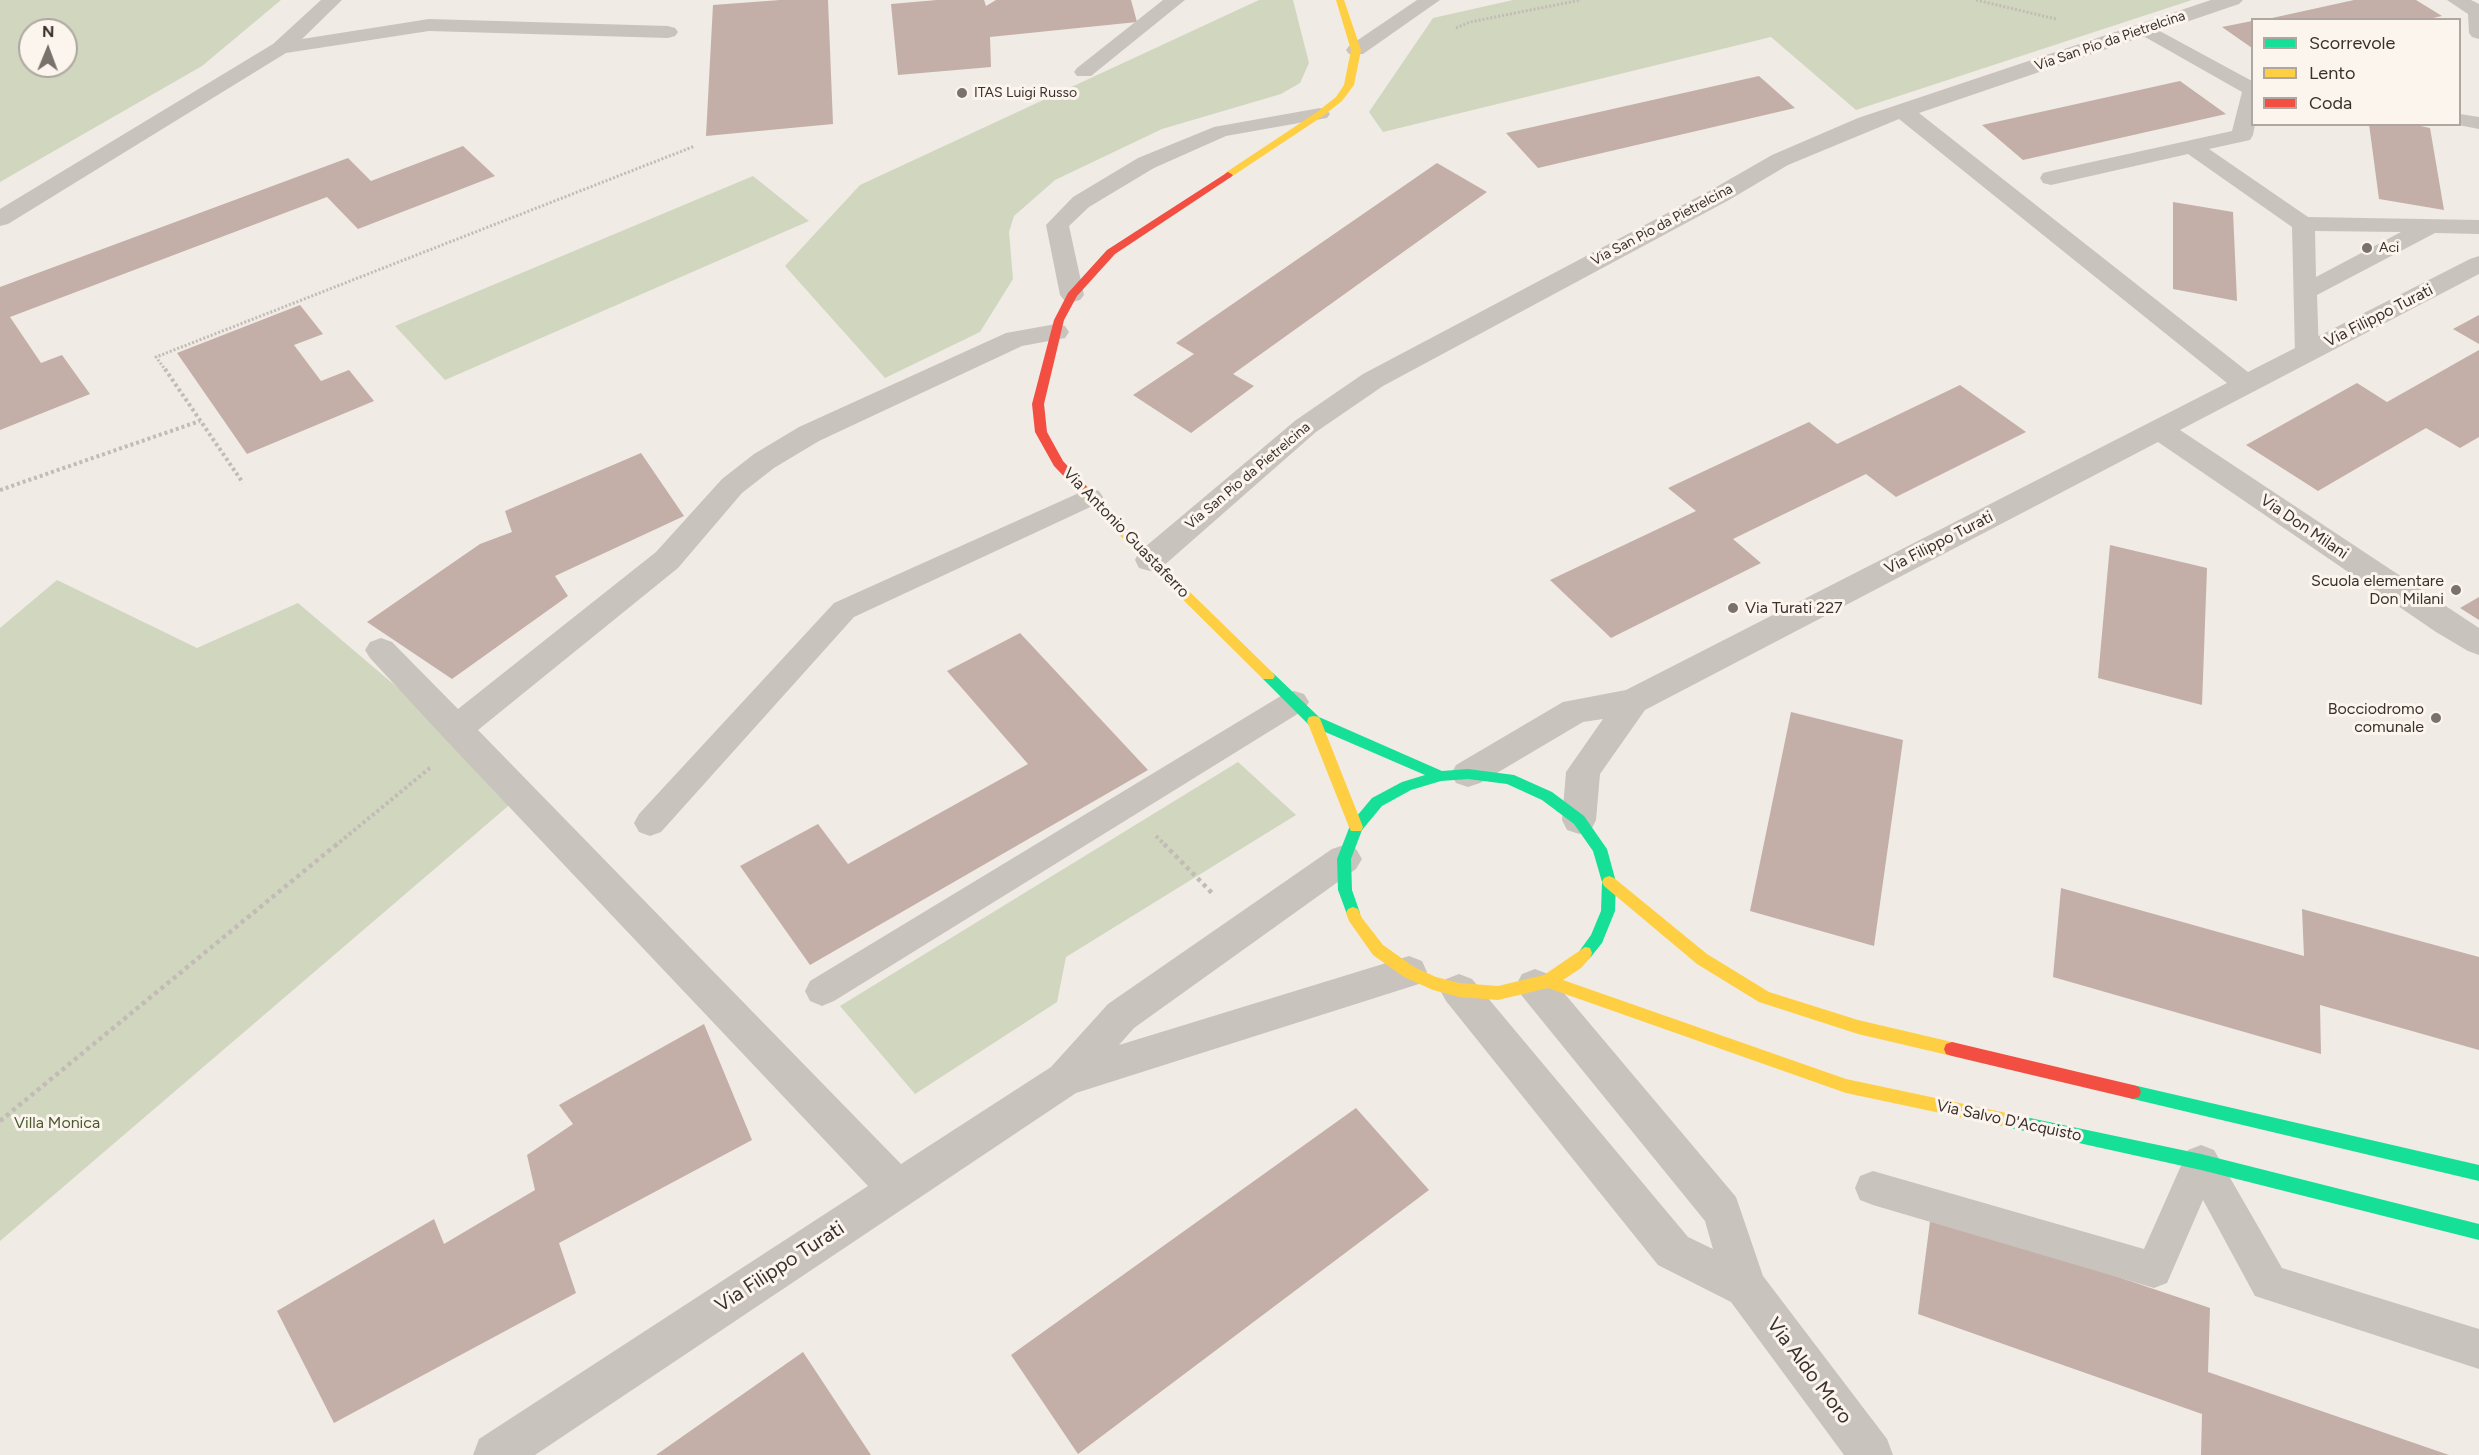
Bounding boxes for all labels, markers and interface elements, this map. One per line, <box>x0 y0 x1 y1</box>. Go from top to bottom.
street label: Via San Pio da Pietrelcina <box>2033 7 2187 75</box>
north arrow <box>18 18 78 78</box>
legend <box>2251 18 2461 126</box>
text: N <box>42 22 55 41</box>
text: Scorrevole <box>2309 32 2395 54</box>
text: Lento <box>2309 62 2355 84</box>
place label: ITAS Luigi Russo <box>974 85 1077 101</box>
marker: ITAS Luigi Russo <box>955 86 969 100</box>
text: Coda <box>2309 92 2352 114</box>
street label: Via San Pio da Pietrelcina <box>1588 181 1736 269</box>
place label: Aci <box>2379 240 2399 256</box>
marker: Aci <box>2360 241 2374 255</box>
street label: Via Filippo Turati <box>2322 280 2436 352</box>
street label: Via San Pio da Pietrelcina <box>1182 419 1314 533</box>
street label: Via Antonio Guastaferro <box>1059 464 1193 602</box>
street label: Via Don Milani <box>2256 491 2352 563</box>
street label: Via Filippo Turati <box>1882 507 1996 579</box>
place label: Scuola elementare Don Milani <box>2311 571 2444 609</box>
marker: Scuola elementare Don Milani <box>2449 583 2463 597</box>
place label: Via Turati 227 <box>1745 598 1843 618</box>
marker: Via Turati 227 <box>1726 601 1740 615</box>
place label: Bocciodromo comunale <box>2328 699 2424 737</box>
marker: Bocciodromo comunale <box>2429 711 2443 725</box>
street label: Via Salvo D'Acquisto <box>1935 1096 2083 1146</box>
park label: Villa Monica <box>14 1113 100 1133</box>
street label: Via Filippo Turati <box>711 1216 849 1318</box>
street label: Via Aldo Moro <box>1761 1313 1857 1429</box>

